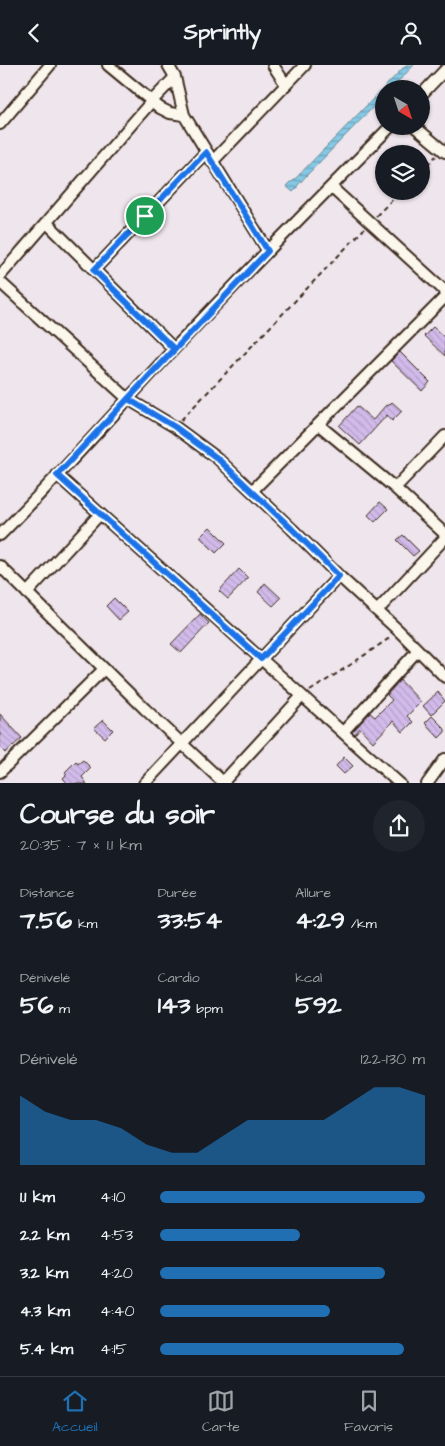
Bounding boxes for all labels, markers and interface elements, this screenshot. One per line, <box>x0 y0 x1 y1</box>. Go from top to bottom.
text: Sprintly <box>184 17 261 48</box>
icon: back <box>20 19 48 47</box>
icon: person <box>397 19 425 47</box>
north arrow <box>375 80 430 135</box>
map controls <box>375 80 430 200</box>
button: layers <box>375 145 430 200</box>
pin <box>124 195 166 237</box>
icon: arrive <box>131 202 159 230</box>
text: Course du soir <box>20 795 215 834</box>
button: share <box>373 800 425 852</box>
text: 20:35 · 7 × 1.1 km <box>20 834 142 856</box>
text: Distance <box>20 883 74 903</box>
text: Durée <box>158 883 197 903</box>
text: Allure <box>295 883 331 903</box>
text: 7.56 <box>20 903 72 938</box>
text: 33:54 <box>158 903 222 938</box>
text: 4:29 <box>295 903 345 938</box>
text: km <box>72 914 97 934</box>
text: /km <box>345 914 377 934</box>
text: Dénivelé <box>20 968 70 988</box>
text: Cardio <box>158 968 200 988</box>
text: kcal <box>295 968 322 988</box>
text: 56 <box>20 988 53 1023</box>
text: 143 <box>158 988 191 1023</box>
text: 592 <box>295 988 342 1023</box>
text: m <box>53 999 70 1019</box>
text: bpm <box>191 999 223 1019</box>
text: Dénivelé <box>20 1048 78 1070</box>
text: 122–130 m <box>361 1048 425 1070</box>
text: 1.1 km <box>20 1186 55 1208</box>
text: 4:10 <box>100 1186 126 1208</box>
text: 2.2 km <box>20 1224 69 1246</box>
text: 4:53 <box>100 1224 133 1246</box>
text: 3.2 km <box>20 1262 68 1284</box>
text: 4:20 <box>100 1262 133 1284</box>
text: 4.3 km <box>20 1300 70 1322</box>
text: 4:40 <box>100 1300 135 1322</box>
text: 5.4 km <box>20 1338 73 1360</box>
text: 4:15 <box>100 1338 127 1360</box>
tab: Accueil <box>52 1387 98 1437</box>
tab: Carte <box>202 1387 240 1437</box>
tab: Favoris <box>344 1387 393 1437</box>

